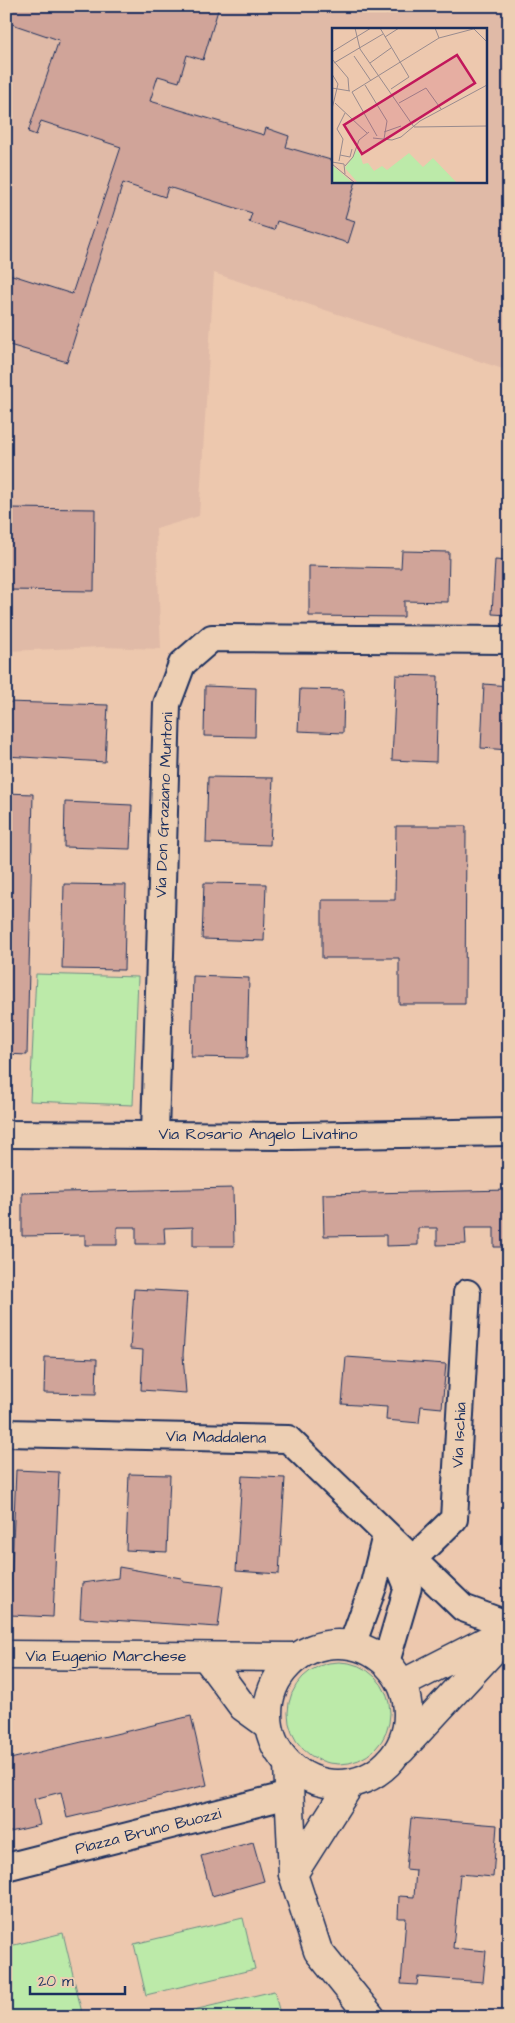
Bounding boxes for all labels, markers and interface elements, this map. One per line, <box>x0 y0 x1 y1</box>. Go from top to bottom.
inset map <box>332 28 488 182</box>
street label: Via Don Graziano Muntoni <box>150 711 178 898</box>
street label: Via Rosario Angelo Livatino <box>158 1123 358 1146</box>
street label: Via Ischia <box>446 1401 472 1469</box>
street label: Via Maddalena <box>166 1425 266 1449</box>
street label: Via Eugenio Marchese <box>26 1645 187 1668</box>
street label: Piazza Bruno Buozzi <box>73 1802 224 1860</box>
scale bar <box>30 1963 125 1995</box>
text: 20 m <box>38 1971 74 1992</box>

